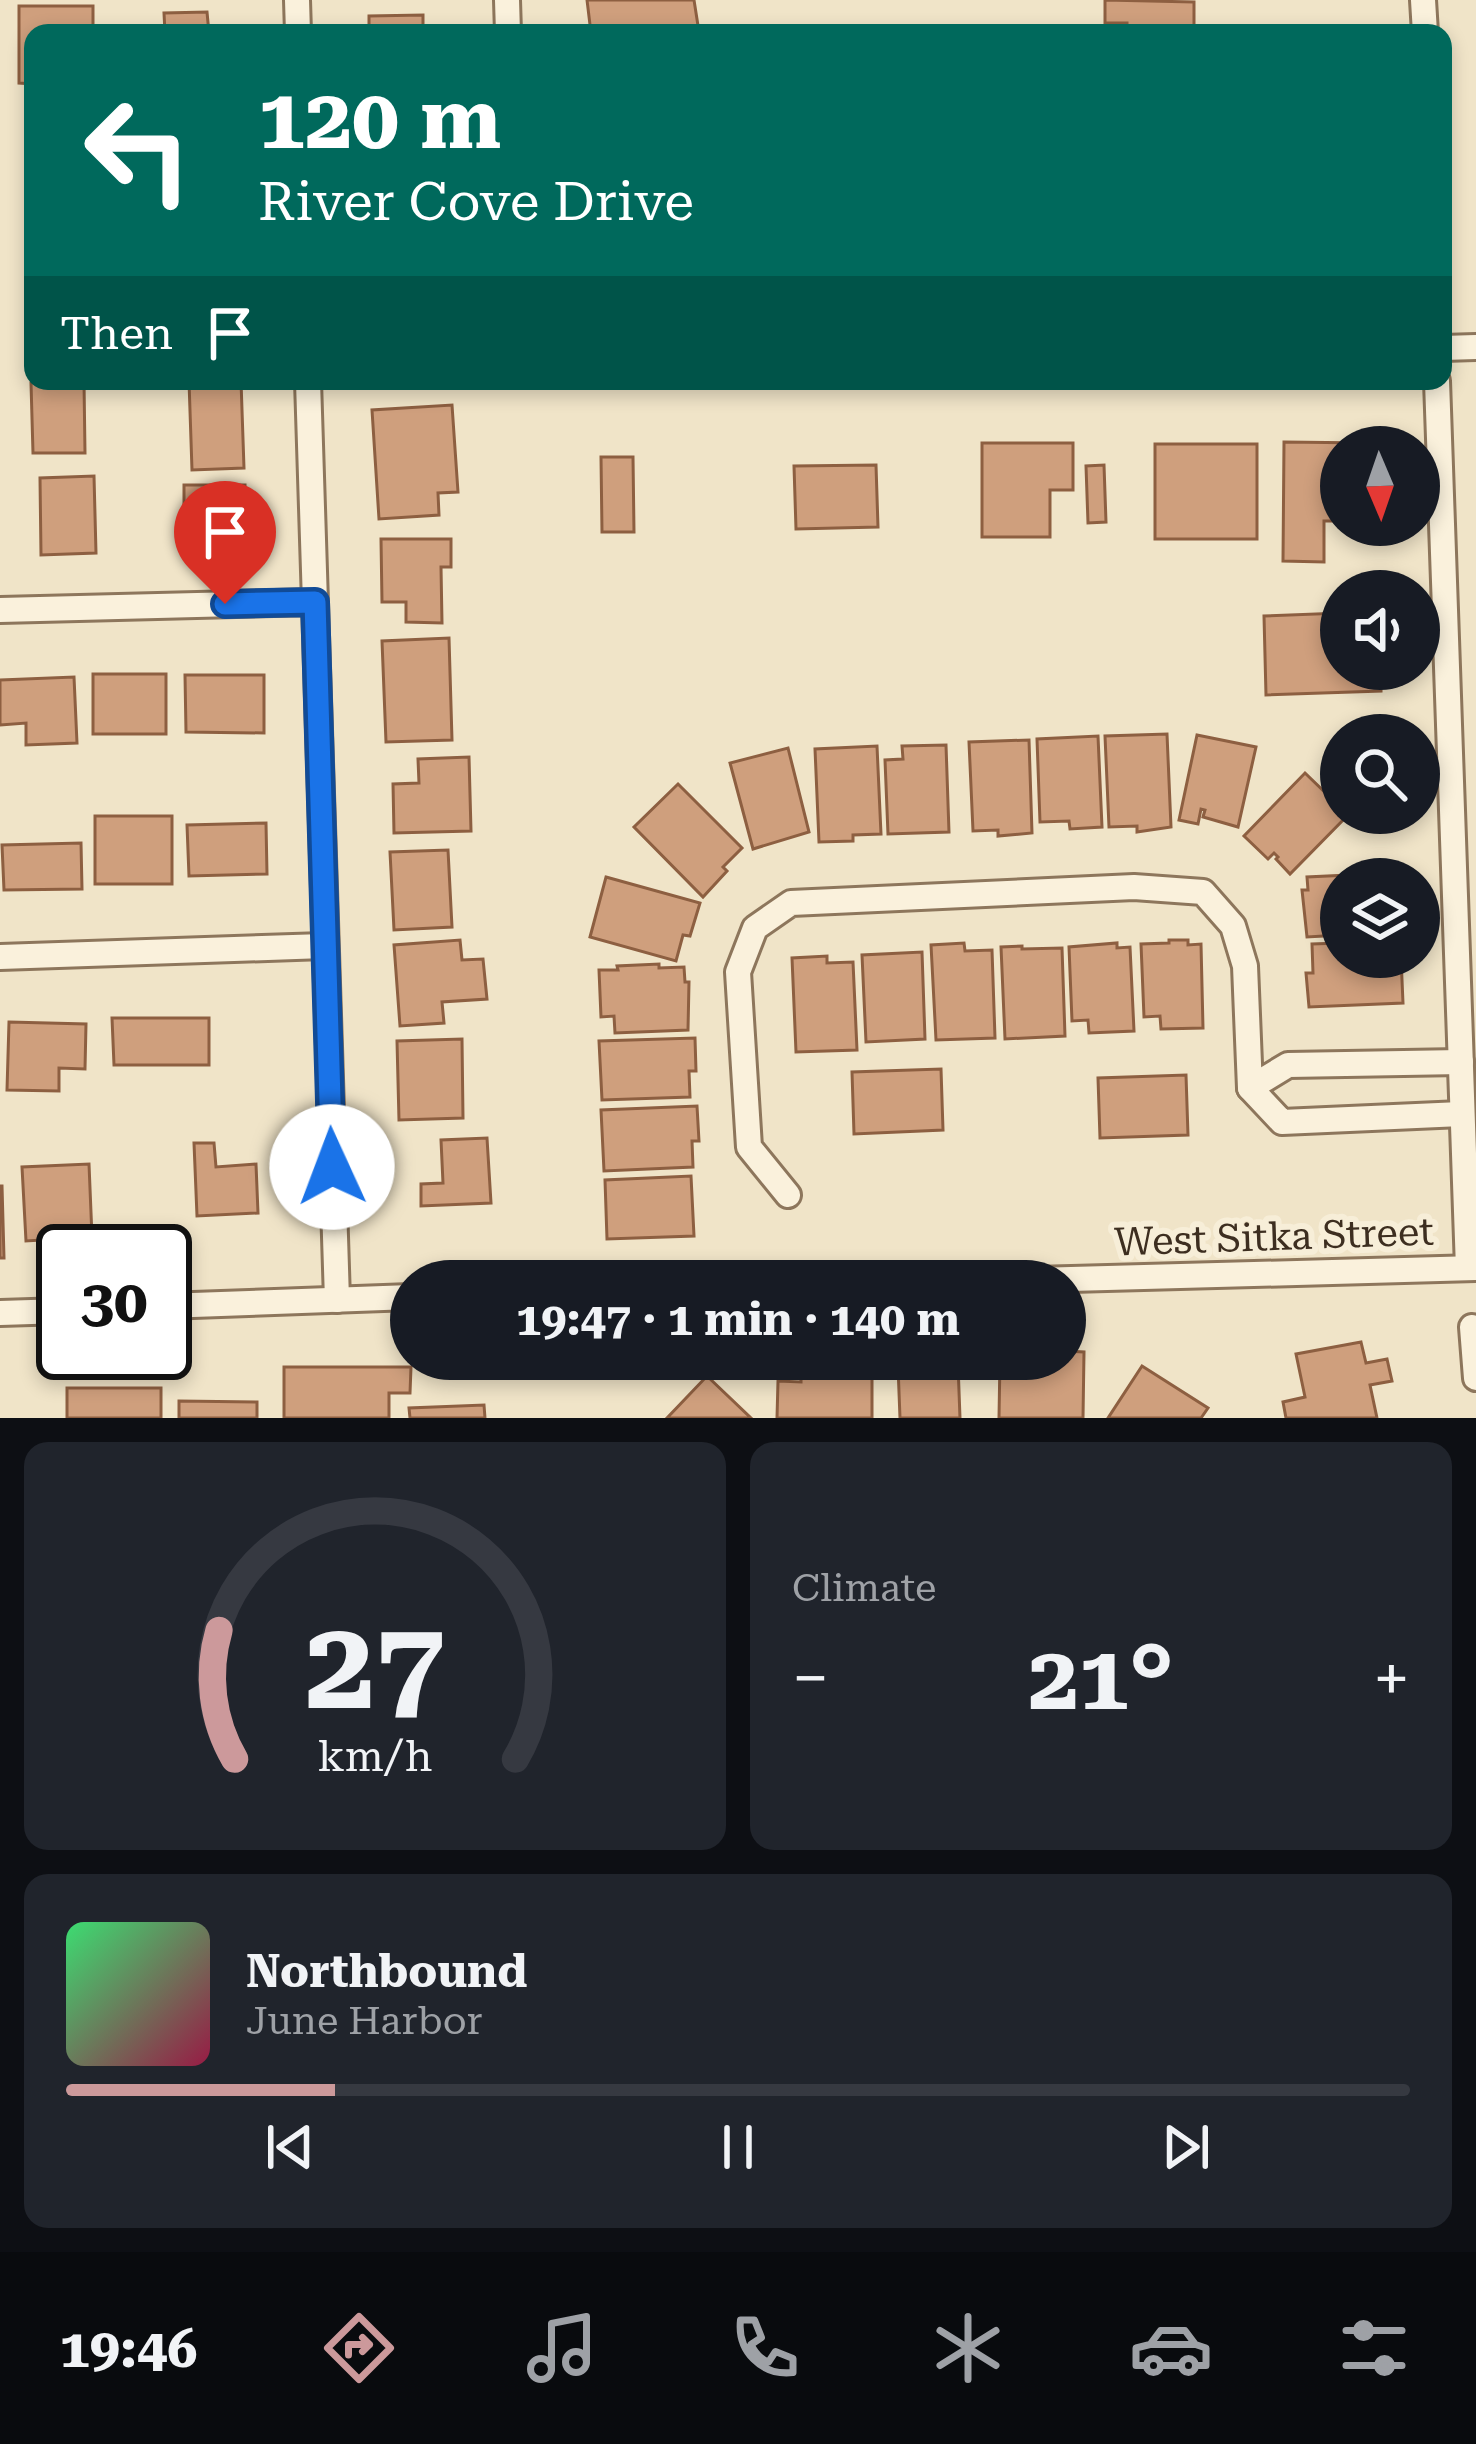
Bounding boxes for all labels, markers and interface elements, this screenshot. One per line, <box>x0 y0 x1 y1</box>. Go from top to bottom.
text: 120 m <box>258 70 501 168</box>
icon: left <box>60 72 216 228</box>
text: River Cove Drive <box>258 170 694 233</box>
icon: arrive <box>197 300 263 366</box>
text: Then <box>60 307 173 360</box>
north arrow <box>1320 426 1440 546</box>
map controls <box>1320 426 1440 978</box>
pin <box>174 481 276 604</box>
icon: arrive <box>192 499 258 565</box>
button: sound <box>1320 570 1440 690</box>
button: search <box>1320 714 1440 834</box>
button: layers <box>1320 858 1440 978</box>
position arrow <box>269 1104 395 1230</box>
street label: West Sitka Street <box>1113 1208 1435 1266</box>
speed limit sign: 30 <box>36 1224 192 1380</box>
text: 19:47 · 1 min · 140 m <box>516 1293 960 1346</box>
text: Climate <box>792 1565 936 1611</box>
text: 27 <box>305 1592 445 1738</box>
text: 21° <box>1028 1626 1174 1731</box>
text: − <box>792 1640 829 1717</box>
text: + <box>1373 1640 1410 1717</box>
text: km/h <box>318 1731 432 1781</box>
text: Northbound <box>246 1945 527 1998</box>
text: June Harbor <box>246 1998 483 2044</box>
icon: previous <box>257 2114 323 2180</box>
icon: pause <box>705 2114 771 2180</box>
icon: next <box>1153 2114 1219 2180</box>
icon: directions <box>317 2306 401 2390</box>
icon: music <box>520 2306 604 2390</box>
icon: phone <box>723 2306 807 2390</box>
icon: climate <box>926 2306 1010 2390</box>
icon: car <box>1129 2306 1213 2390</box>
icon: filters <box>1332 2306 1416 2390</box>
text: 19:46 <box>60 2317 197 2380</box>

